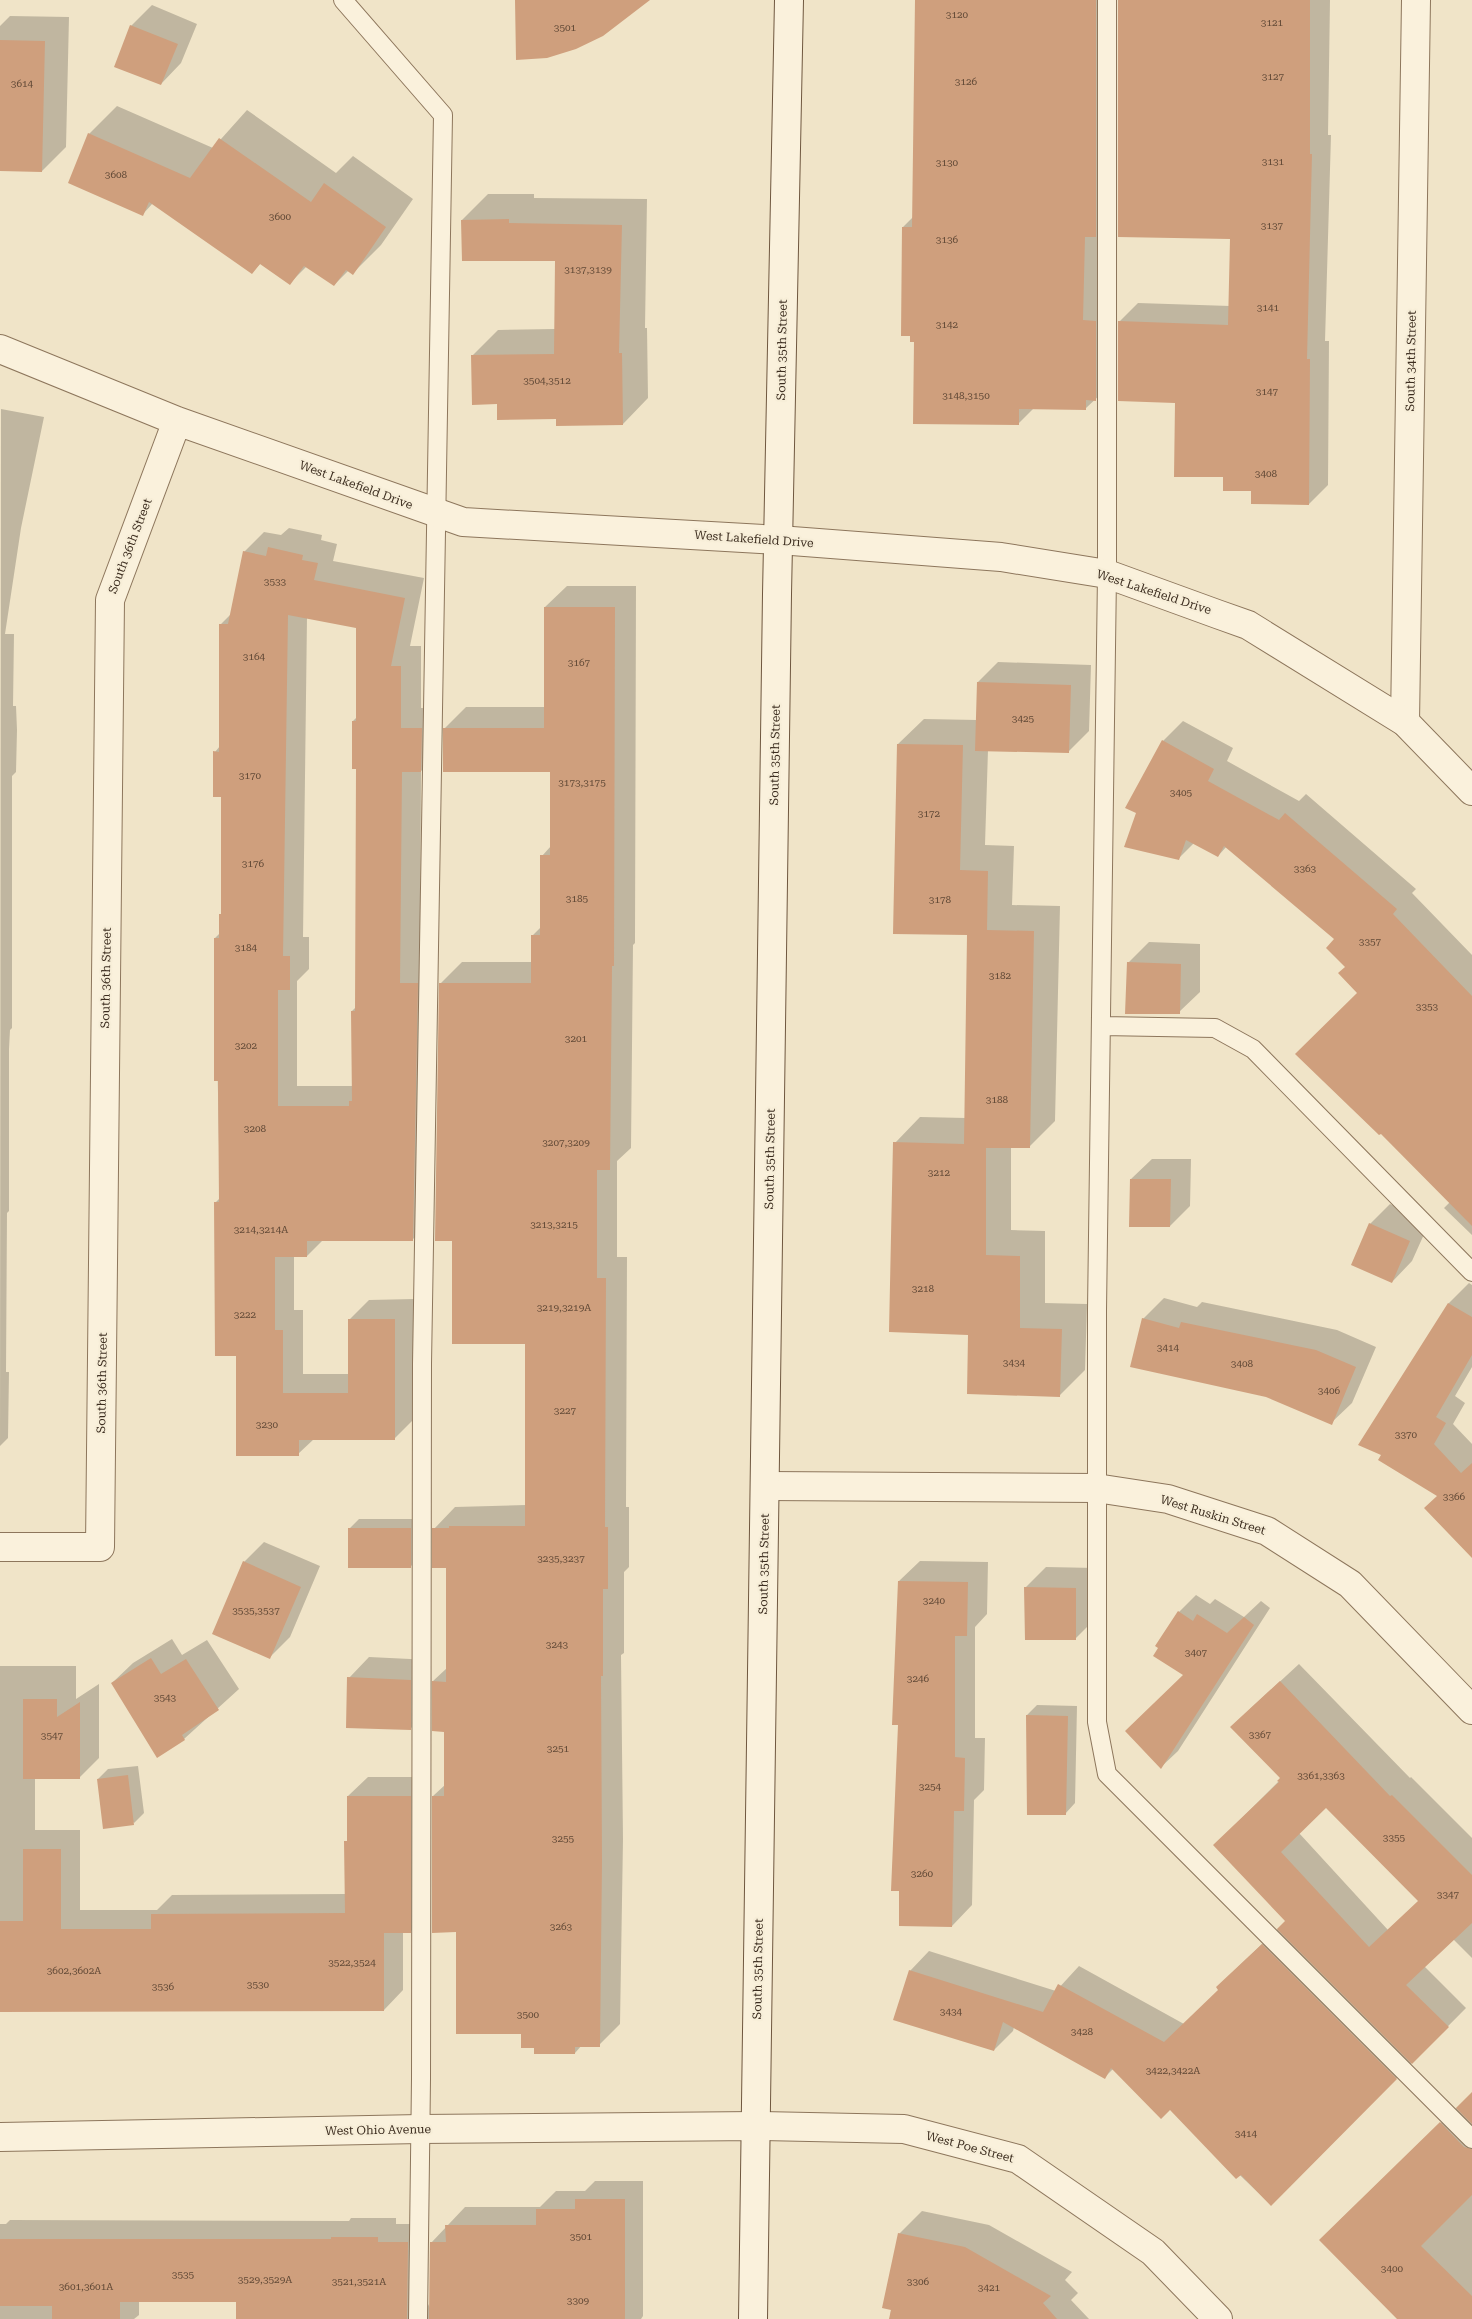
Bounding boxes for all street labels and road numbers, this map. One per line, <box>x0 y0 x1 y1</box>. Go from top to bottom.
street label: South 35th Street <box>774 299 790 401</box>
street label: South 34th Street <box>1403 310 1419 412</box>
street label: West Lakefield Drive <box>297 458 415 512</box>
street label: South 36th Street <box>105 496 155 596</box>
street label: West Lakefield Drive <box>694 528 815 550</box>
street label: West Lakefield Drive <box>1095 567 1213 617</box>
street label: South 35th Street <box>767 704 783 806</box>
street label: South 36th Street <box>98 927 114 1029</box>
street label: South 35th Street <box>762 1108 778 1210</box>
street label: South 36th Street <box>94 1332 110 1434</box>
street label: West Ruskin Street <box>1159 1492 1268 1538</box>
street label: South 35th Street <box>756 1513 772 1615</box>
street label: South 35th Street <box>750 1918 766 2020</box>
street label: West Ohio Avenue <box>325 2122 432 2138</box>
street label: West Poe Street <box>925 2129 1016 2166</box>

